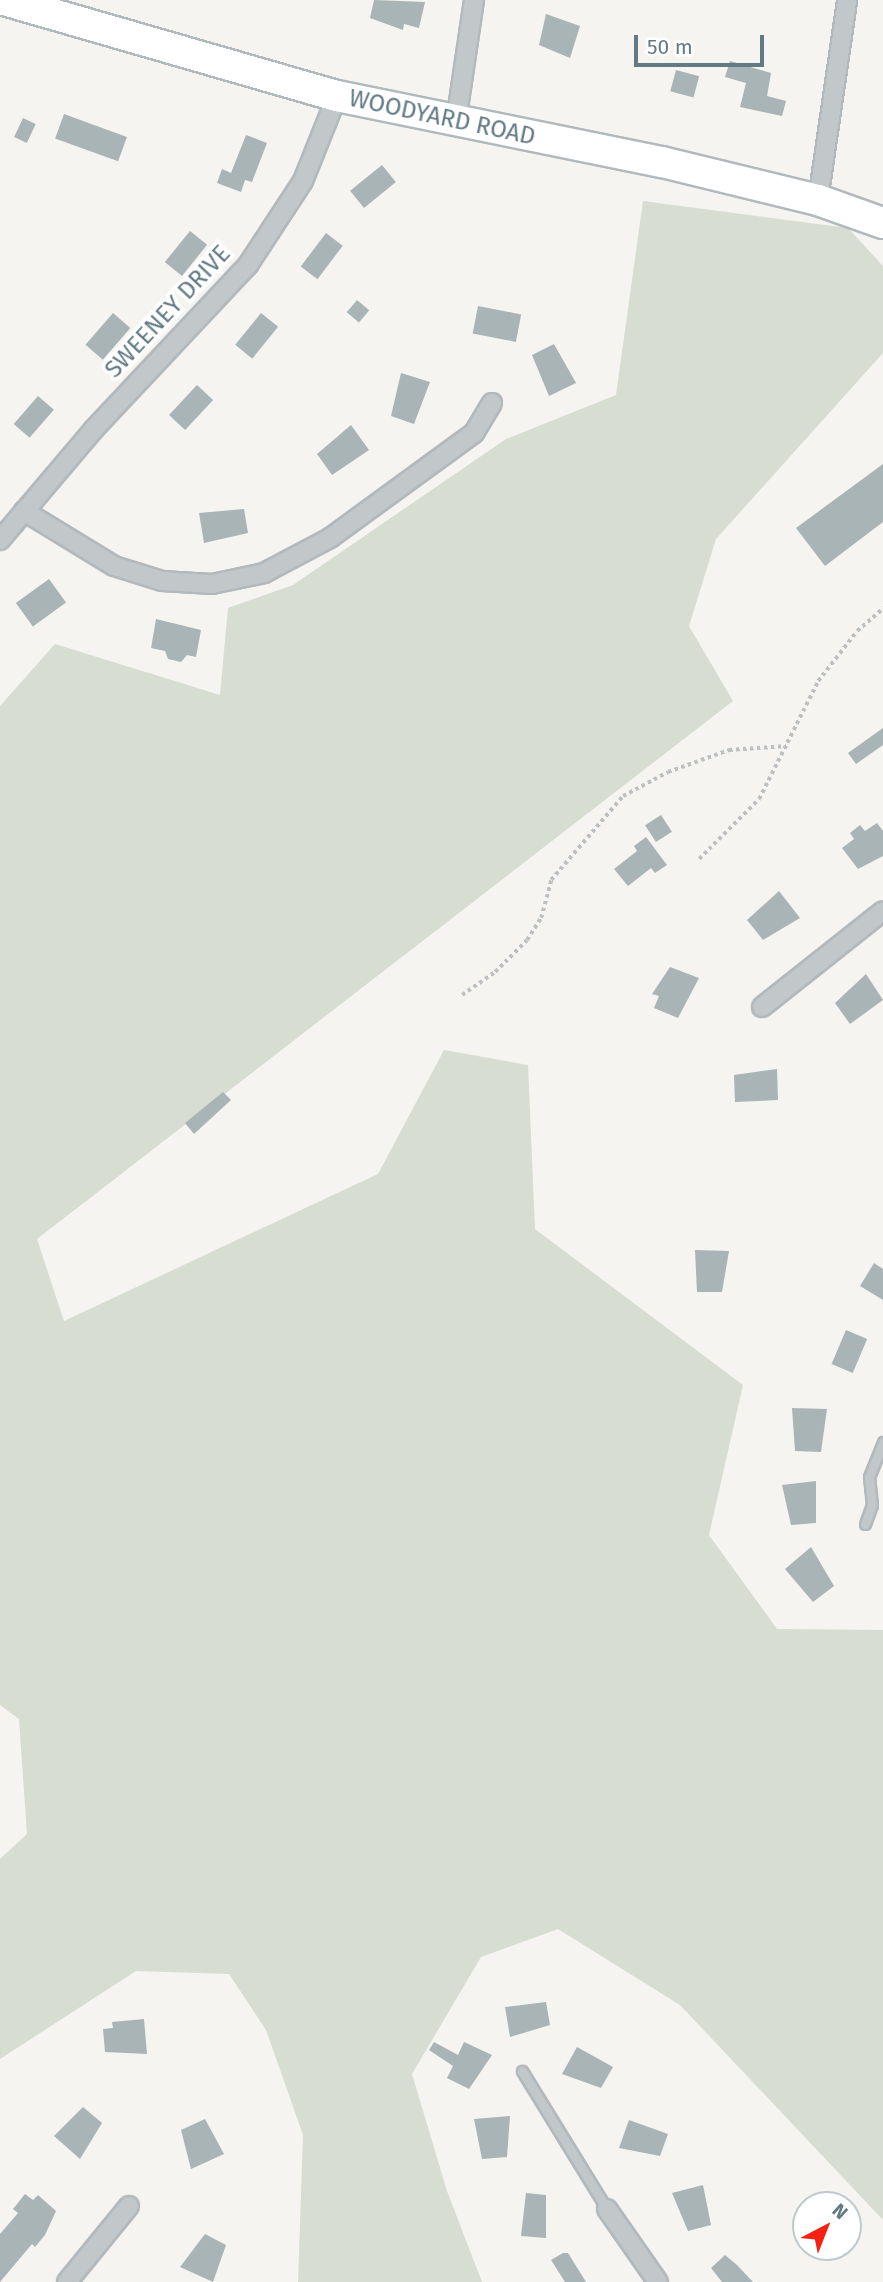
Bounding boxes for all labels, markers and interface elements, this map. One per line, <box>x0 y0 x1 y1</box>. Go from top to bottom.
scale bar <box>638 21 768 65</box>
text: 50 m <box>647 34 693 60</box>
street label: WOODYARD ROAD <box>346 84 538 152</box>
street label: SWEENEY DRIVE <box>99 240 237 384</box>
north arrow <box>792 2191 862 2261</box>
text: N <box>828 2199 852 2224</box>

